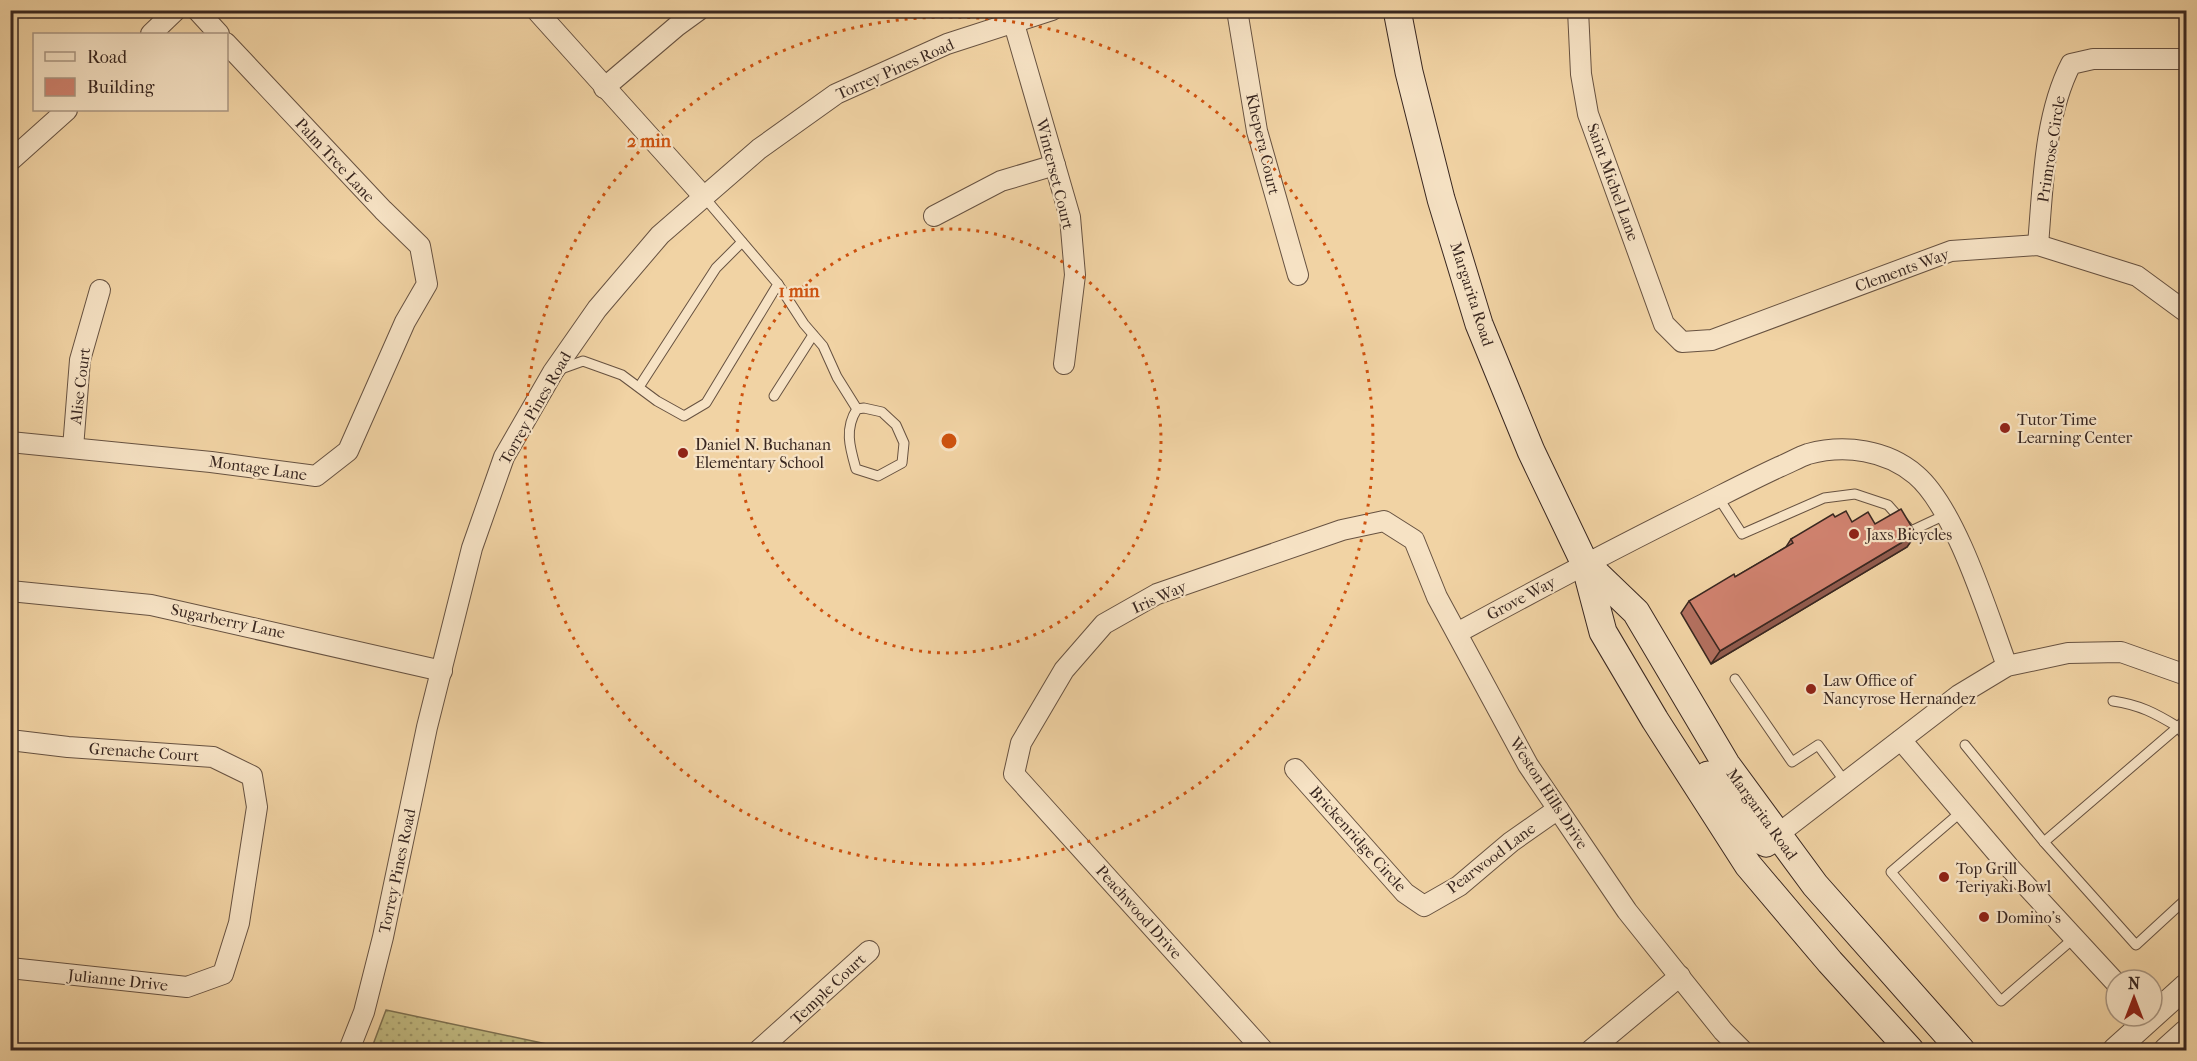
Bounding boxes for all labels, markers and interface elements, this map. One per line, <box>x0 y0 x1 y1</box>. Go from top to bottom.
legend <box>33 33 228 111</box>
street label: Torrey Pines Road <box>833 34 957 103</box>
text: Road <box>87 47 127 68</box>
text: Building <box>87 77 155 98</box>
street label: Khepera Court <box>1242 92 1284 197</box>
street label: Primrose Circle <box>2033 94 2069 204</box>
street label: Palm Tree Lane <box>291 114 379 206</box>
street label: Winterset Court <box>1032 116 1078 232</box>
street label: Saint Michel Lane <box>1583 121 1643 243</box>
text: 2 min <box>627 131 671 152</box>
street label: Margarita Road <box>1446 240 1498 349</box>
street label: Clements Way <box>1852 244 1952 296</box>
text: 1 min <box>778 281 820 302</box>
street label: Alise Court <box>66 346 94 426</box>
street label: Torrey Pines Road <box>495 348 575 468</box>
place label: Tutor Time Learning Center <box>2017 410 2133 447</box>
marker: Tutor Time Learning Center <box>1998 421 2012 435</box>
centre of rings <box>939 431 959 451</box>
place label: Daniel N. Buchanan Elementary School <box>695 435 832 472</box>
marker: Daniel N. Buchanan Elementary School <box>676 446 690 460</box>
street label: Montage Lane <box>208 452 308 484</box>
place label: Jaxs Bicycles <box>1864 525 1952 544</box>
marker: Jaxs Bicycles <box>1847 527 1861 541</box>
street label: Grove Way <box>1483 572 1559 624</box>
street label: Iris Way <box>1129 576 1190 617</box>
street label: Sugarberry Lane <box>169 600 287 642</box>
place label: Law Office of Nancyrose Hernandez <box>1823 671 1976 708</box>
marker: Law Office of Nancyrose Hernandez <box>1804 682 1818 696</box>
street label: Weston Hills Drive <box>1505 733 1592 853</box>
street label: Grenache Court <box>88 739 200 765</box>
street label: Margarita Road <box>1722 765 1802 864</box>
street label: Brickenridge Circle <box>1306 782 1410 896</box>
street label: Torrey Pines Road <box>375 807 420 935</box>
street label: Pearwood Lane <box>1443 819 1539 897</box>
place label: Top Grill Teriyaki Bowl <box>1956 859 2052 896</box>
street label: Peachwood Drive <box>1092 861 1186 963</box>
marker: Top Grill Teriyaki Bowl <box>1937 870 1951 884</box>
place label: Domino's <box>1996 908 2061 927</box>
marker: Domino's <box>1977 910 1991 924</box>
street label: Temple Court <box>787 949 870 1028</box>
street label: Julianne Drive <box>65 965 169 995</box>
north arrow <box>2104 968 2164 1028</box>
text: N <box>2128 974 2141 993</box>

